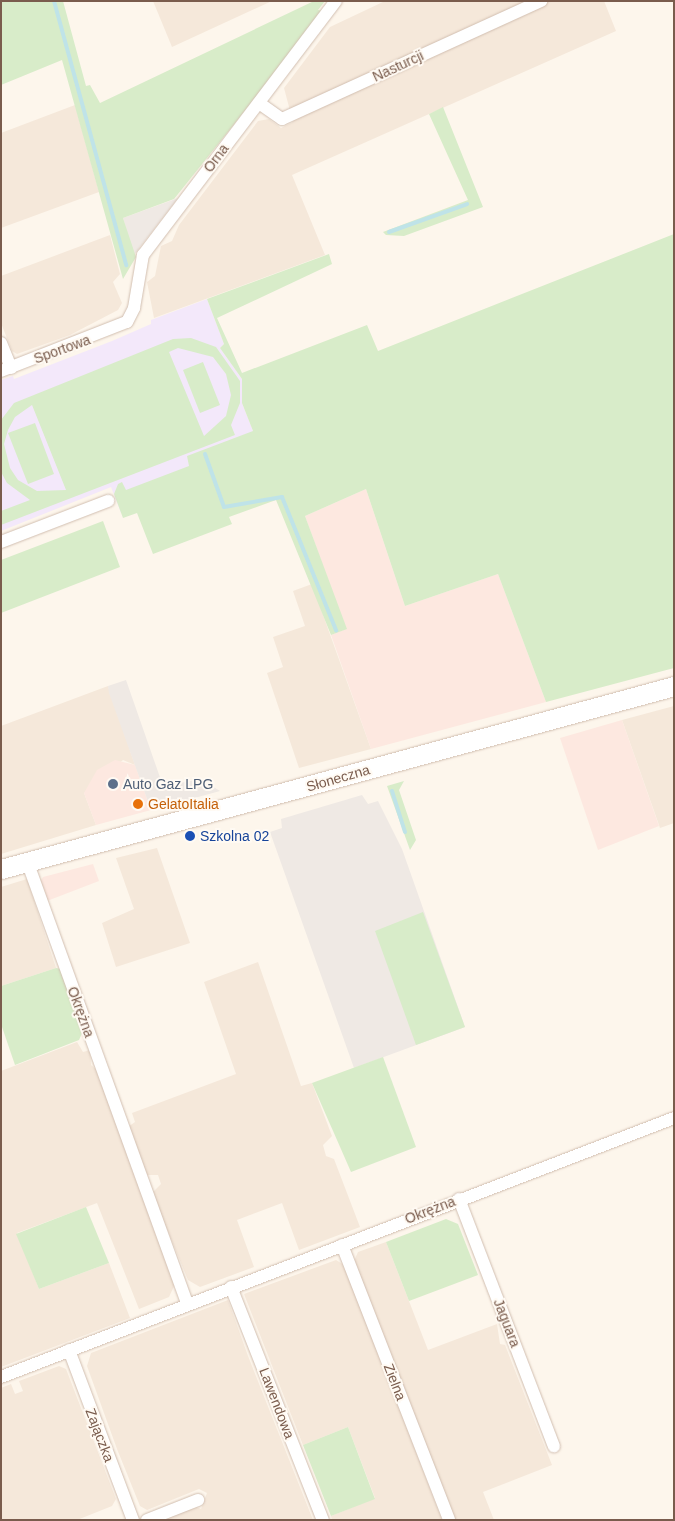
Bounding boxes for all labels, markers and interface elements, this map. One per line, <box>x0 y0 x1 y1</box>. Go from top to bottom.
street label: Nasturcji <box>370 47 426 85</box>
street label: Orna <box>200 141 232 175</box>
street label: Sportowa <box>31 331 93 367</box>
street label: Słoneczna <box>304 761 372 795</box>
place label: Auto Gaz LPG <box>123 776 213 792</box>
marker: Auto Gaz LPG <box>107 778 119 790</box>
place label: GelatoItalia <box>148 796 219 812</box>
marker: GelatoItalia <box>132 798 144 810</box>
place label: Szkolna 02 <box>200 828 269 844</box>
marker: Szkolna 02 <box>184 830 196 842</box>
street label: Okrężna <box>64 984 98 1040</box>
street label: Okrężna <box>402 1193 458 1227</box>
street label: Jaguara <box>490 1296 524 1350</box>
street label: Zielna <box>380 1361 410 1403</box>
street label: Lawendowa <box>256 1365 298 1441</box>
street label: Zajączka <box>82 1406 118 1464</box>

